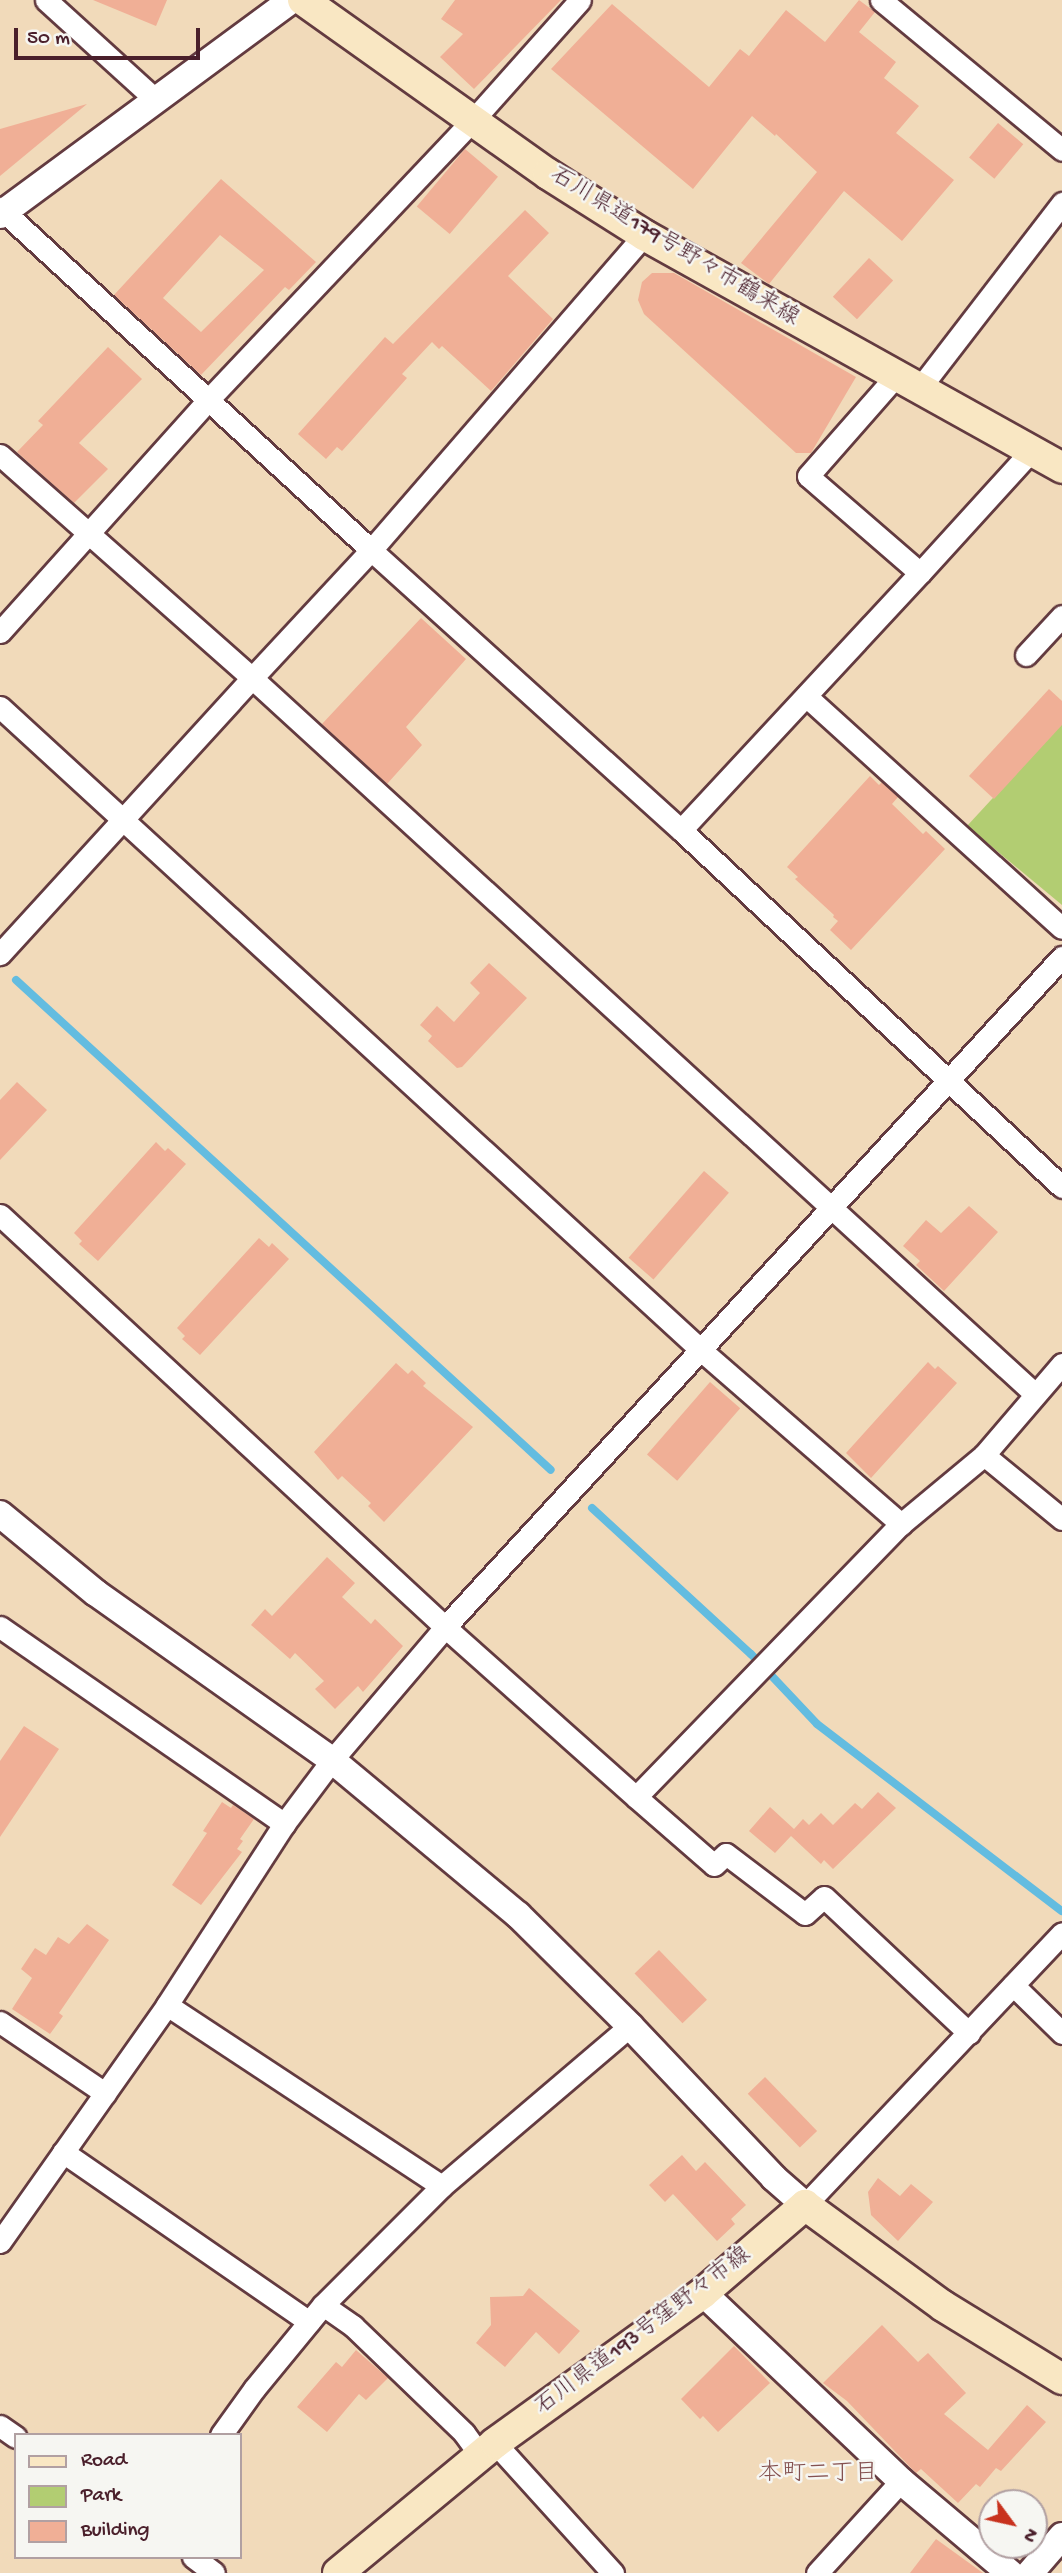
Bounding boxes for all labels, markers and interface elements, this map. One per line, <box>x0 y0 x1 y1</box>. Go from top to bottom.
scale bar <box>18 14 203 58</box>
text: 50 m <box>27 27 70 52</box>
street label: 石川県道179号野々市鶴来線 <box>544 163 804 333</box>
street label: 石川県道193号窪野々市線 <box>531 2242 757 2422</box>
legend <box>14 2433 242 2559</box>
text: Road <box>81 2449 127 2474</box>
district label: 本町二丁目 <box>758 2461 878 2489</box>
text: Park <box>81 2484 121 2509</box>
north arrow <box>978 2489 1048 2559</box>
text: Building <box>81 2519 150 2544</box>
text: N <box>1016 2523 1042 2546</box>

